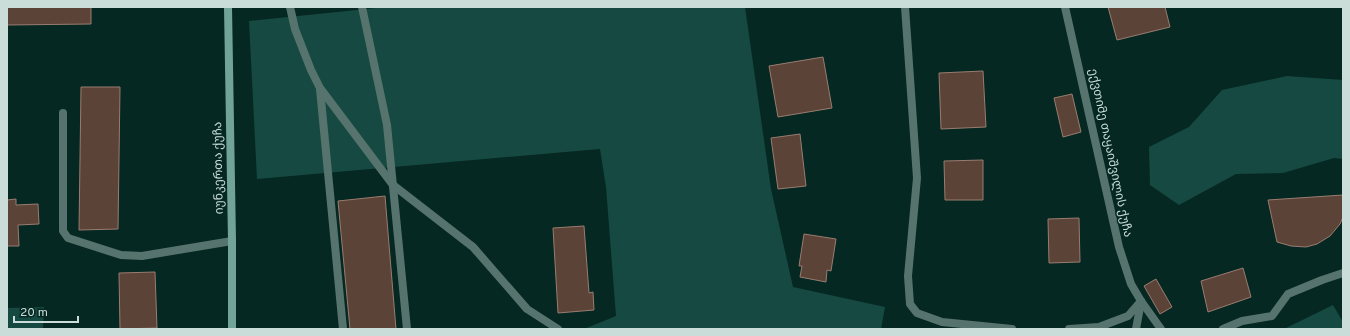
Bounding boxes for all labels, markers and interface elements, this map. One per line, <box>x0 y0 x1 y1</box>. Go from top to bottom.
street label: ექვთიმე თაყაიშვილის ქუჩა <box>1084 67 1136 239</box>
street label: იუნკერთა ქუჩა <box>210 122 228 214</box>
scale bar <box>14 298 78 324</box>
text: 20 m <box>20 305 48 321</box>

